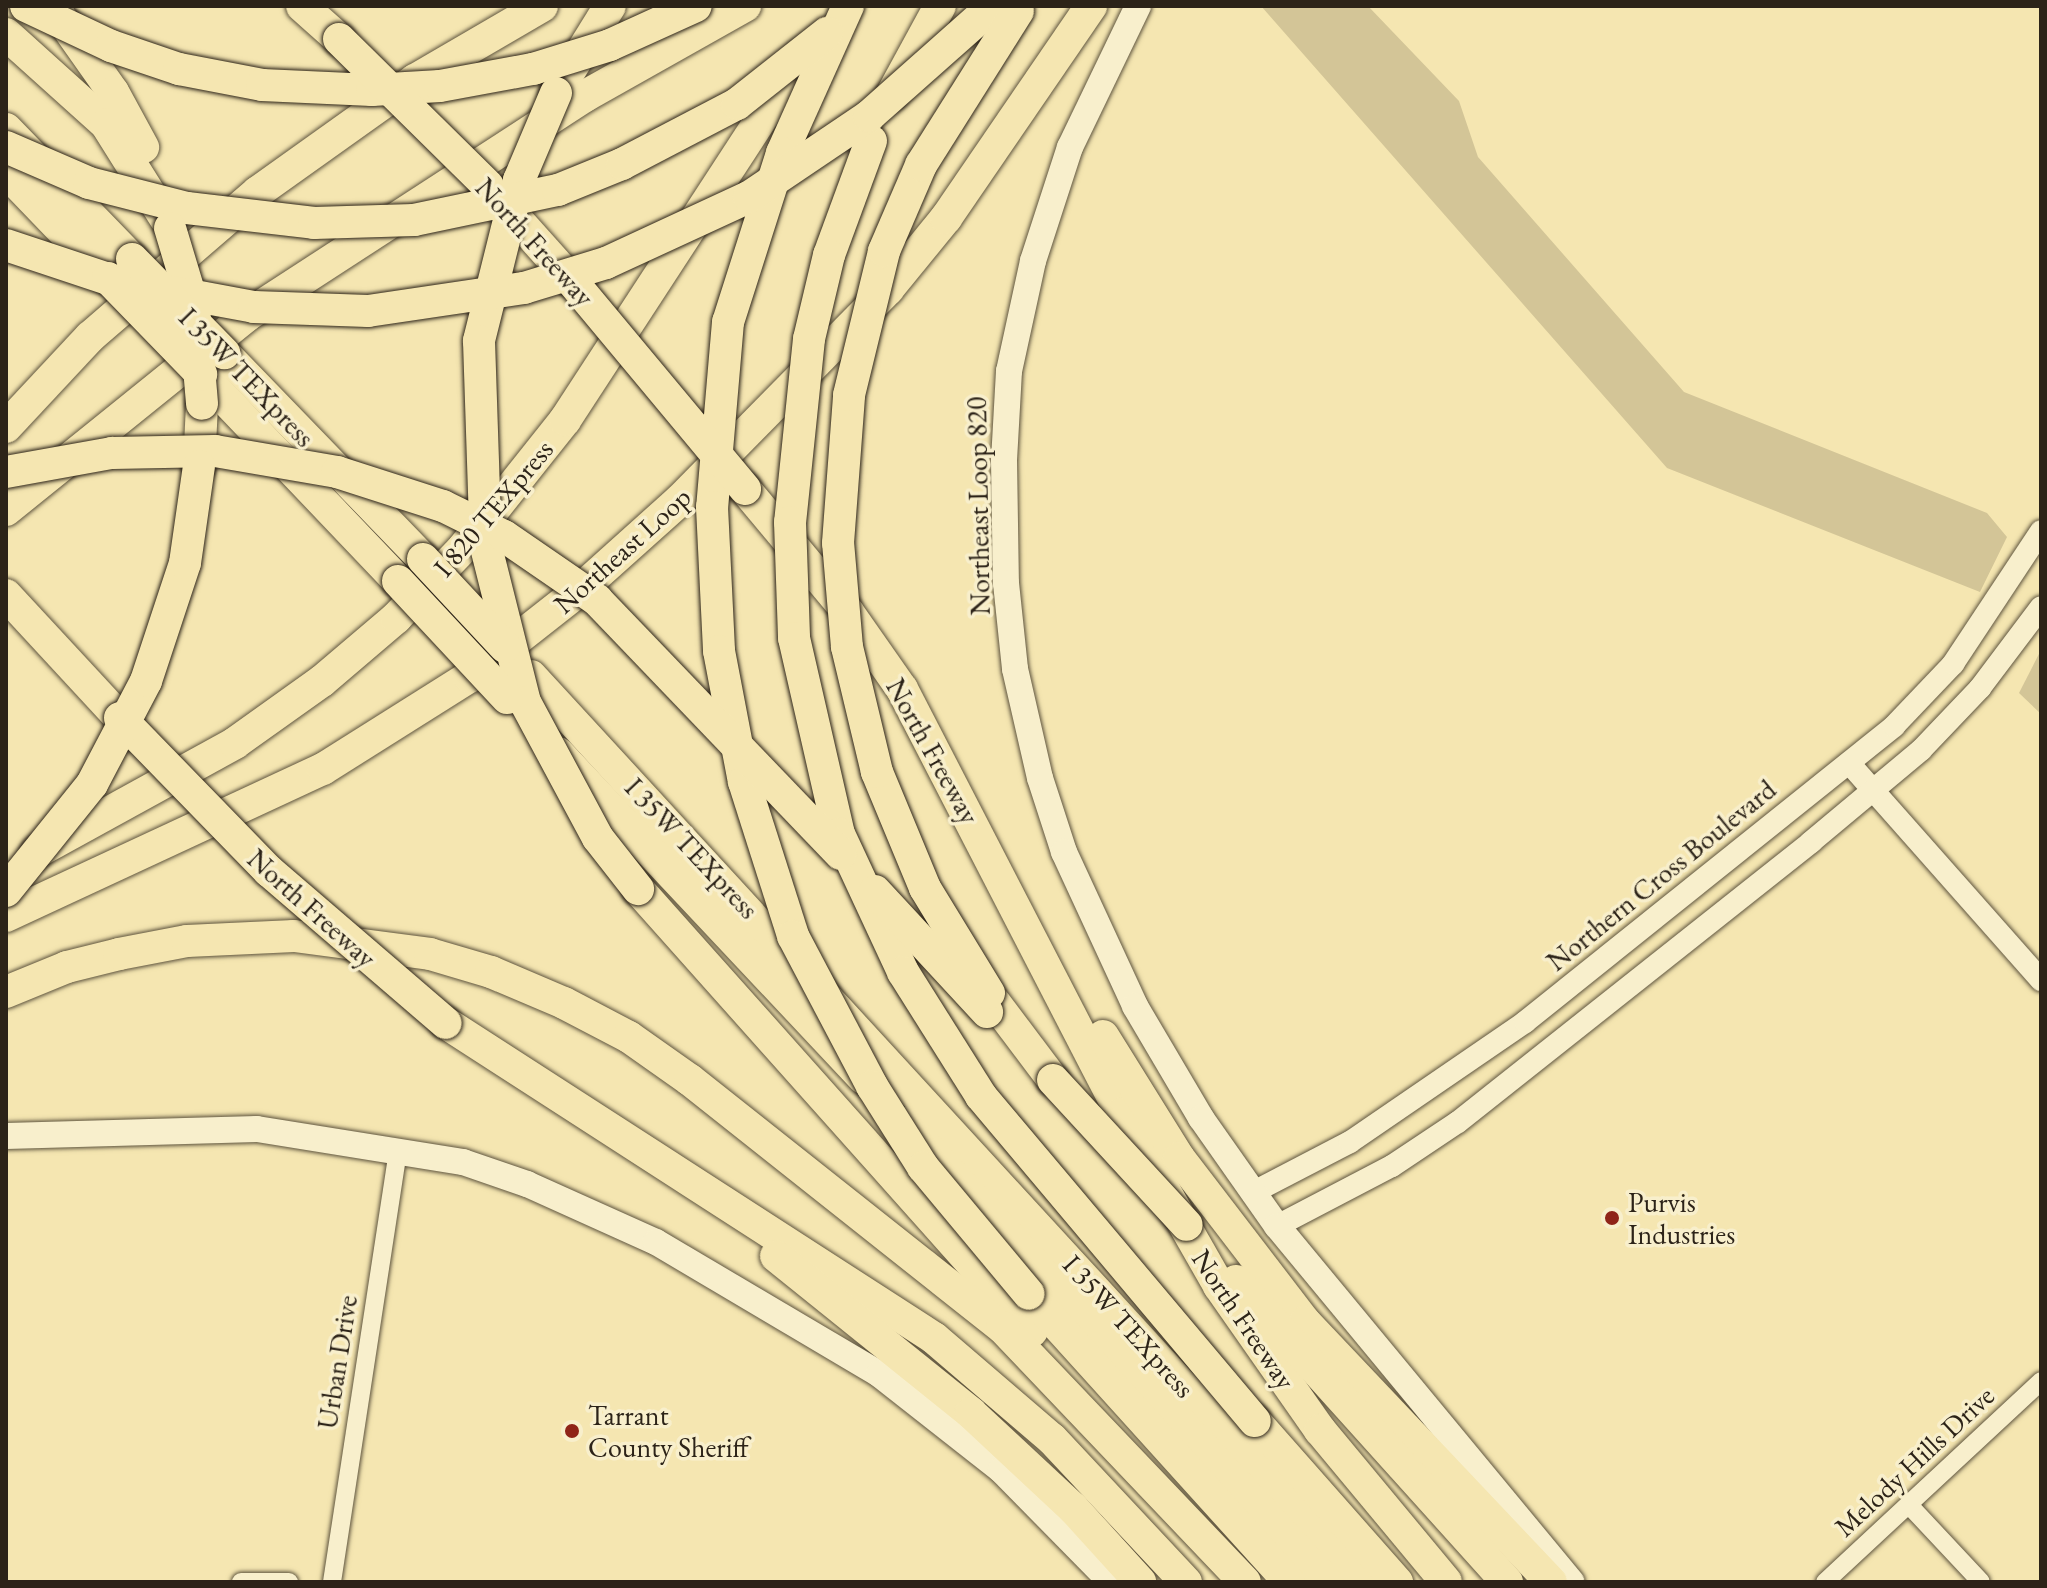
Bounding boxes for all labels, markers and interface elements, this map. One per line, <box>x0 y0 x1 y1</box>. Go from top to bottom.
street label: North Freeway <box>469 171 601 313</box>
street label: I 35W TEXpress <box>172 300 322 454</box>
street label: Northeast Loop 820 <box>959 396 997 616</box>
street label: I 820 TEXpress <box>426 433 560 583</box>
street label: Northeast Loop <box>547 480 697 620</box>
street label: North Freeway <box>879 672 987 830</box>
street label: I 35W TEXpress <box>618 771 766 925</box>
street label: Northern Cross Boulevard <box>1540 772 1782 978</box>
street label: North Freeway <box>241 842 383 974</box>
place label: Purvis Industries <box>1628 1185 1735 1251</box>
marker: Purvis Industries <box>1603 1209 1621 1227</box>
street label: North Freeway <box>1185 1243 1303 1395</box>
street label: I 35W TEXpress <box>1056 1248 1202 1404</box>
street label: Urban Drive <box>310 1293 364 1431</box>
street label: Melody Hills Drive <box>1827 1379 2001 1543</box>
place label: Tarrant County Sheriff <box>588 1398 749 1464</box>
marker: Tarrant County Sheriff <box>563 1422 581 1440</box>

